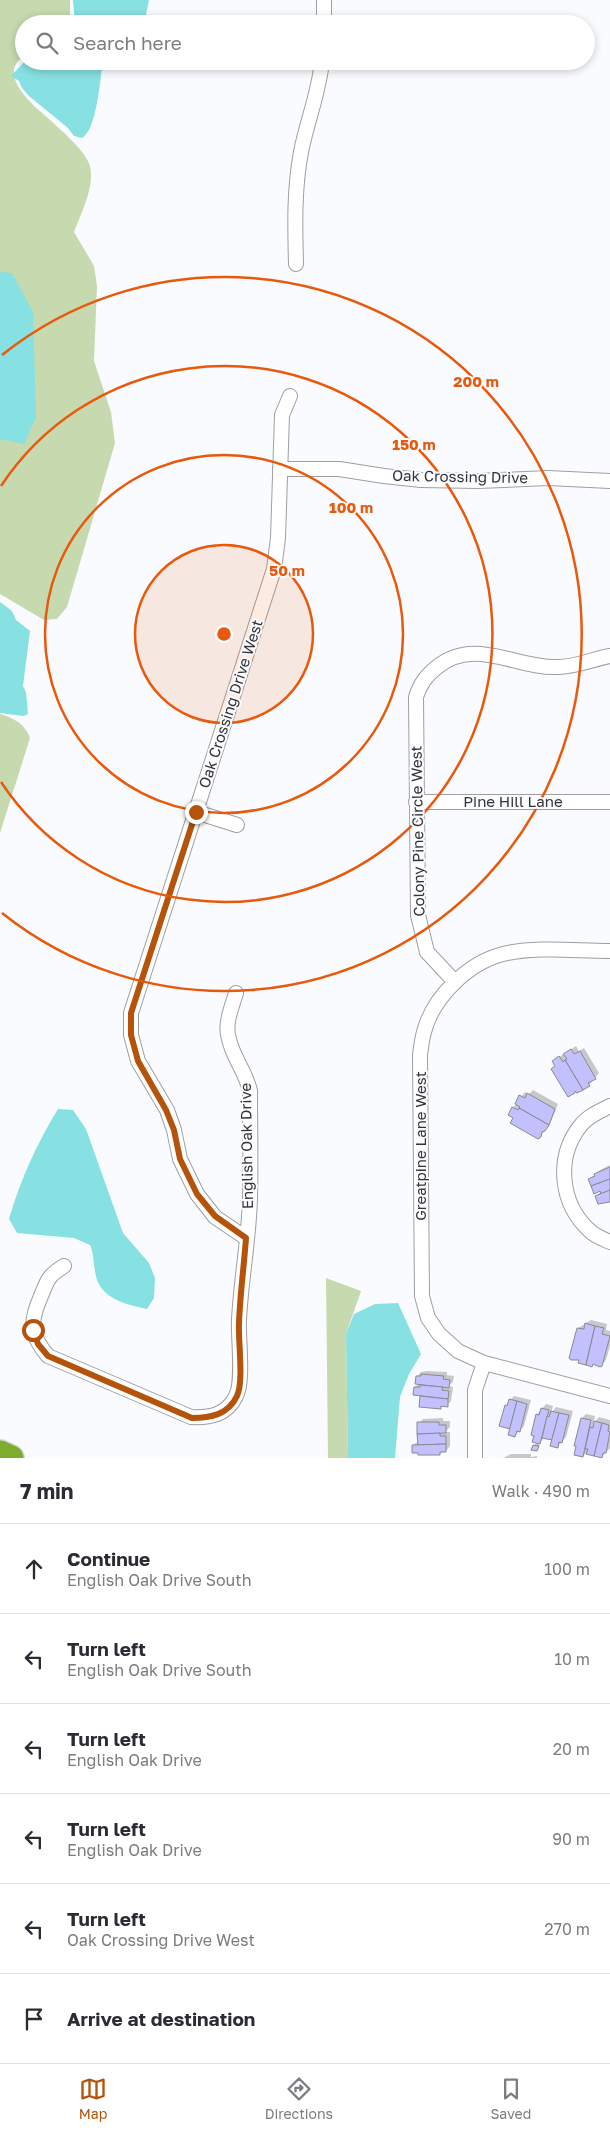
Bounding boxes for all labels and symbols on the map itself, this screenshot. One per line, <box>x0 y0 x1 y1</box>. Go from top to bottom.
text: 200 m <box>453 372 499 390</box>
text: 150 m <box>392 435 436 453</box>
street label: Oak Crossing Drive <box>392 466 528 486</box>
text: 100 m <box>329 498 373 516</box>
text: 50 m <box>269 561 305 579</box>
street label: Oak Crossing Drive West <box>194 617 266 790</box>
centre of rings <box>215 625 233 643</box>
street label: Colony Pine Circle West <box>407 745 427 917</box>
street label: Pine Hill Lane <box>463 792 563 810</box>
route end <box>185 801 208 824</box>
street label: Greatpine Lane West <box>411 1071 429 1221</box>
street label: English Oak Drive <box>236 1082 256 1209</box>
route start <box>22 1319 45 1342</box>

